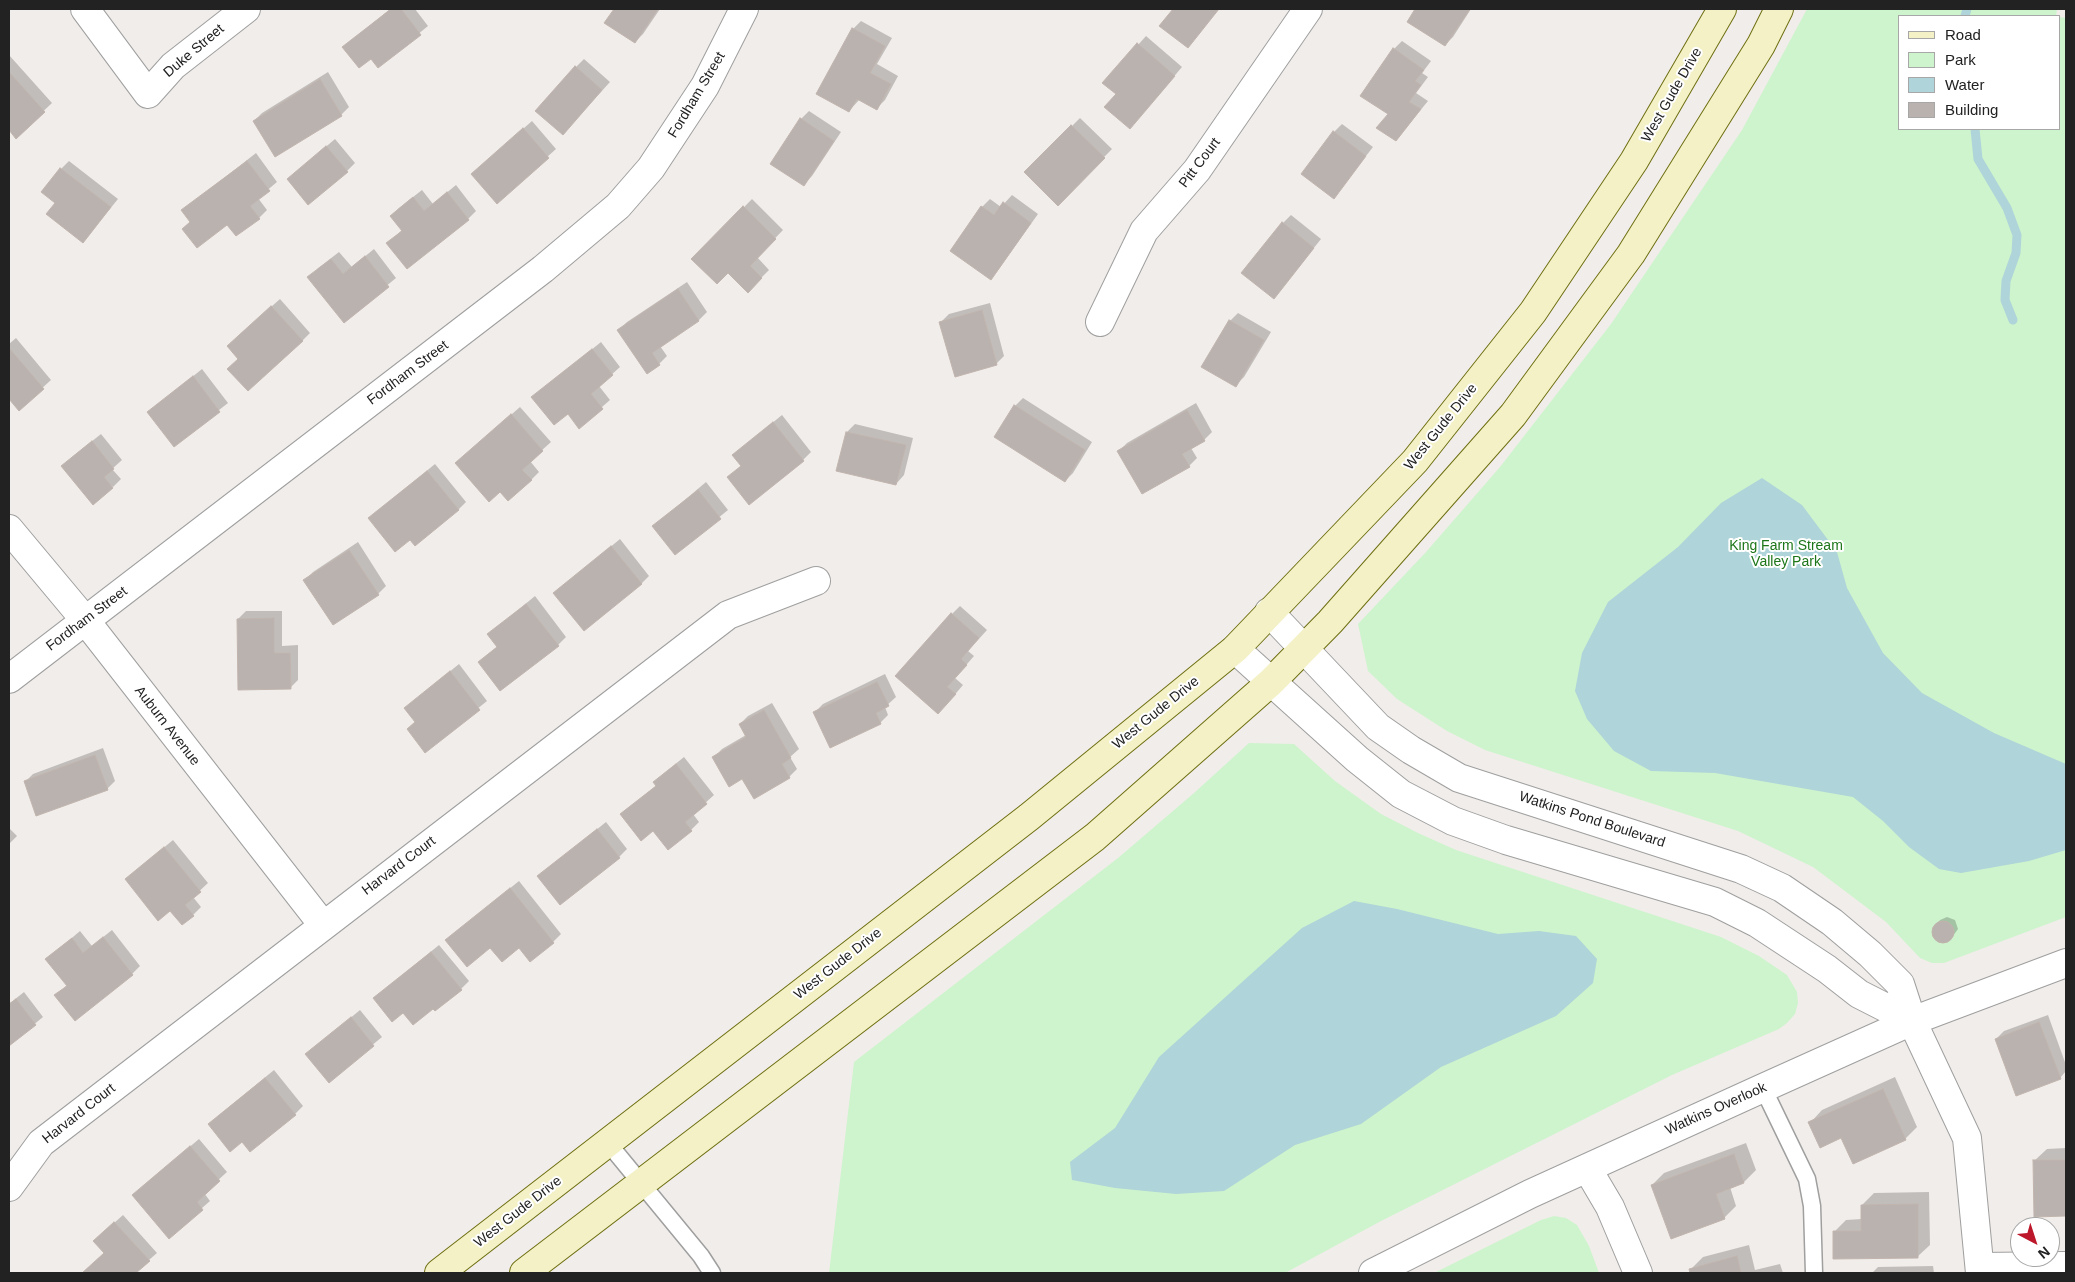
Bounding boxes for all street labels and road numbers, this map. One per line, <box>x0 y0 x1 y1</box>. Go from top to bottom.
street label: Duke Street <box>160 21 228 81</box>
street label: West Gude Drive <box>1638 45 1706 145</box>
street label: Fordham Street <box>665 49 729 141</box>
street label: Pitt Court <box>1176 135 1224 191</box>
street label: Fordham Street <box>364 337 452 409</box>
street label: West Gude Drive <box>1401 380 1481 474</box>
street label: Fordham Street <box>43 583 131 655</box>
street label: West Gude Drive <box>1109 673 1203 753</box>
street label: Auburn Avenue <box>131 683 203 769</box>
street label: Watkins Pond Boulevard <box>1517 788 1667 852</box>
street label: Harvard Court <box>359 833 439 899</box>
street label: West Gude Drive <box>791 925 885 1003</box>
street label: Watkins Overlook <box>1663 1079 1769 1139</box>
street label: Harvard Court <box>39 1080 119 1148</box>
street label: West Gude Drive <box>471 1173 565 1251</box>

